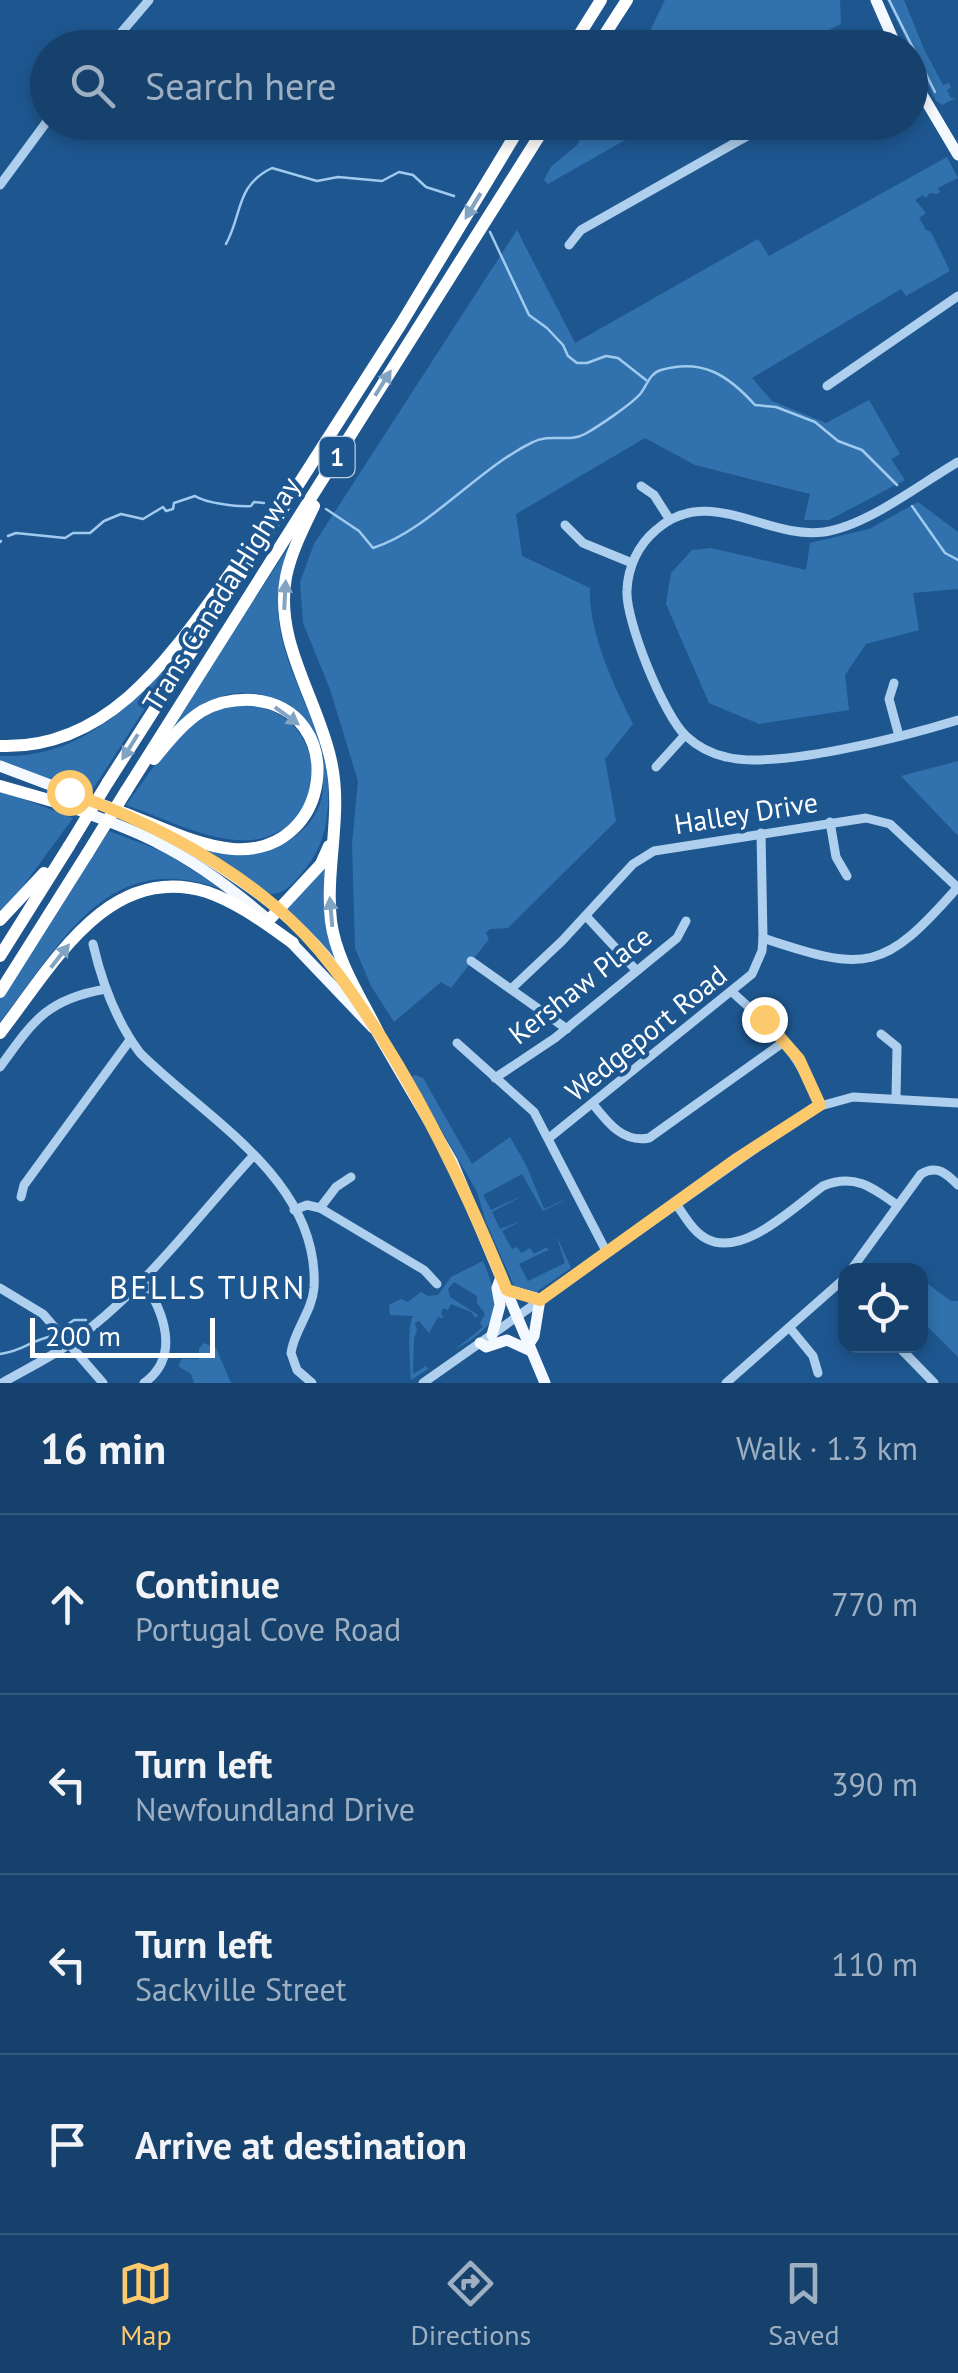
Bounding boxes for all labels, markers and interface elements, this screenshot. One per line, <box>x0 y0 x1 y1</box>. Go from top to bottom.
search box <box>30 30 928 140</box>
icon: search <box>65 58 120 113</box>
text: Search here <box>145 61 337 110</box>
one-way arrow <box>465 192 482 220</box>
one-way arrow <box>374 370 392 397</box>
road number: 1 <box>320 437 354 477</box>
street label: Trans Canada Highway <box>133 470 308 718</box>
one-way arrow <box>277 579 293 610</box>
one-way arrow <box>274 706 300 725</box>
one-way arrow <box>122 733 140 760</box>
route start <box>47 770 93 816</box>
street label: Halley Drive <box>671 783 820 842</box>
one-way arrow <box>323 895 339 927</box>
street label: Kershaw Place <box>501 917 659 1052</box>
one-way arrow <box>49 943 70 969</box>
street label: Wedgeport Road <box>557 956 734 1109</box>
route end <box>742 997 788 1043</box>
map controls <box>838 1263 928 1353</box>
button: locate <box>838 1263 928 1353</box>
district label: BELLS TURN <box>109 1266 307 1308</box>
scale bar <box>30 1313 215 1358</box>
text: 200 m <box>45 1317 121 1354</box>
text: 16 min <box>40 1421 166 1476</box>
text: Walk · 1.3 km <box>736 1427 918 1469</box>
text: Continue <box>135 1559 280 1608</box>
icon: ahead <box>40 1577 95 1632</box>
text: 770 m <box>831 1583 918 1625</box>
text: Portugal Cove Road <box>135 1608 401 1650</box>
text: Turn left <box>135 1739 272 1788</box>
icon: left <box>40 1757 95 1812</box>
text: 390 m <box>831 1763 918 1805</box>
text: Newfoundland Drive <box>135 1788 415 1830</box>
text: Turn left <box>135 1919 272 1968</box>
icon: left <box>40 1937 95 1992</box>
text: 110 m <box>831 1943 918 1985</box>
text: Sackville Street <box>135 1968 347 2010</box>
icon: arrive <box>40 2117 95 2172</box>
text: Arrive at destination <box>135 2120 467 2169</box>
tab: Map <box>118 2256 173 2353</box>
tab: Directions <box>410 2256 531 2353</box>
tab: Saved <box>768 2256 840 2353</box>

